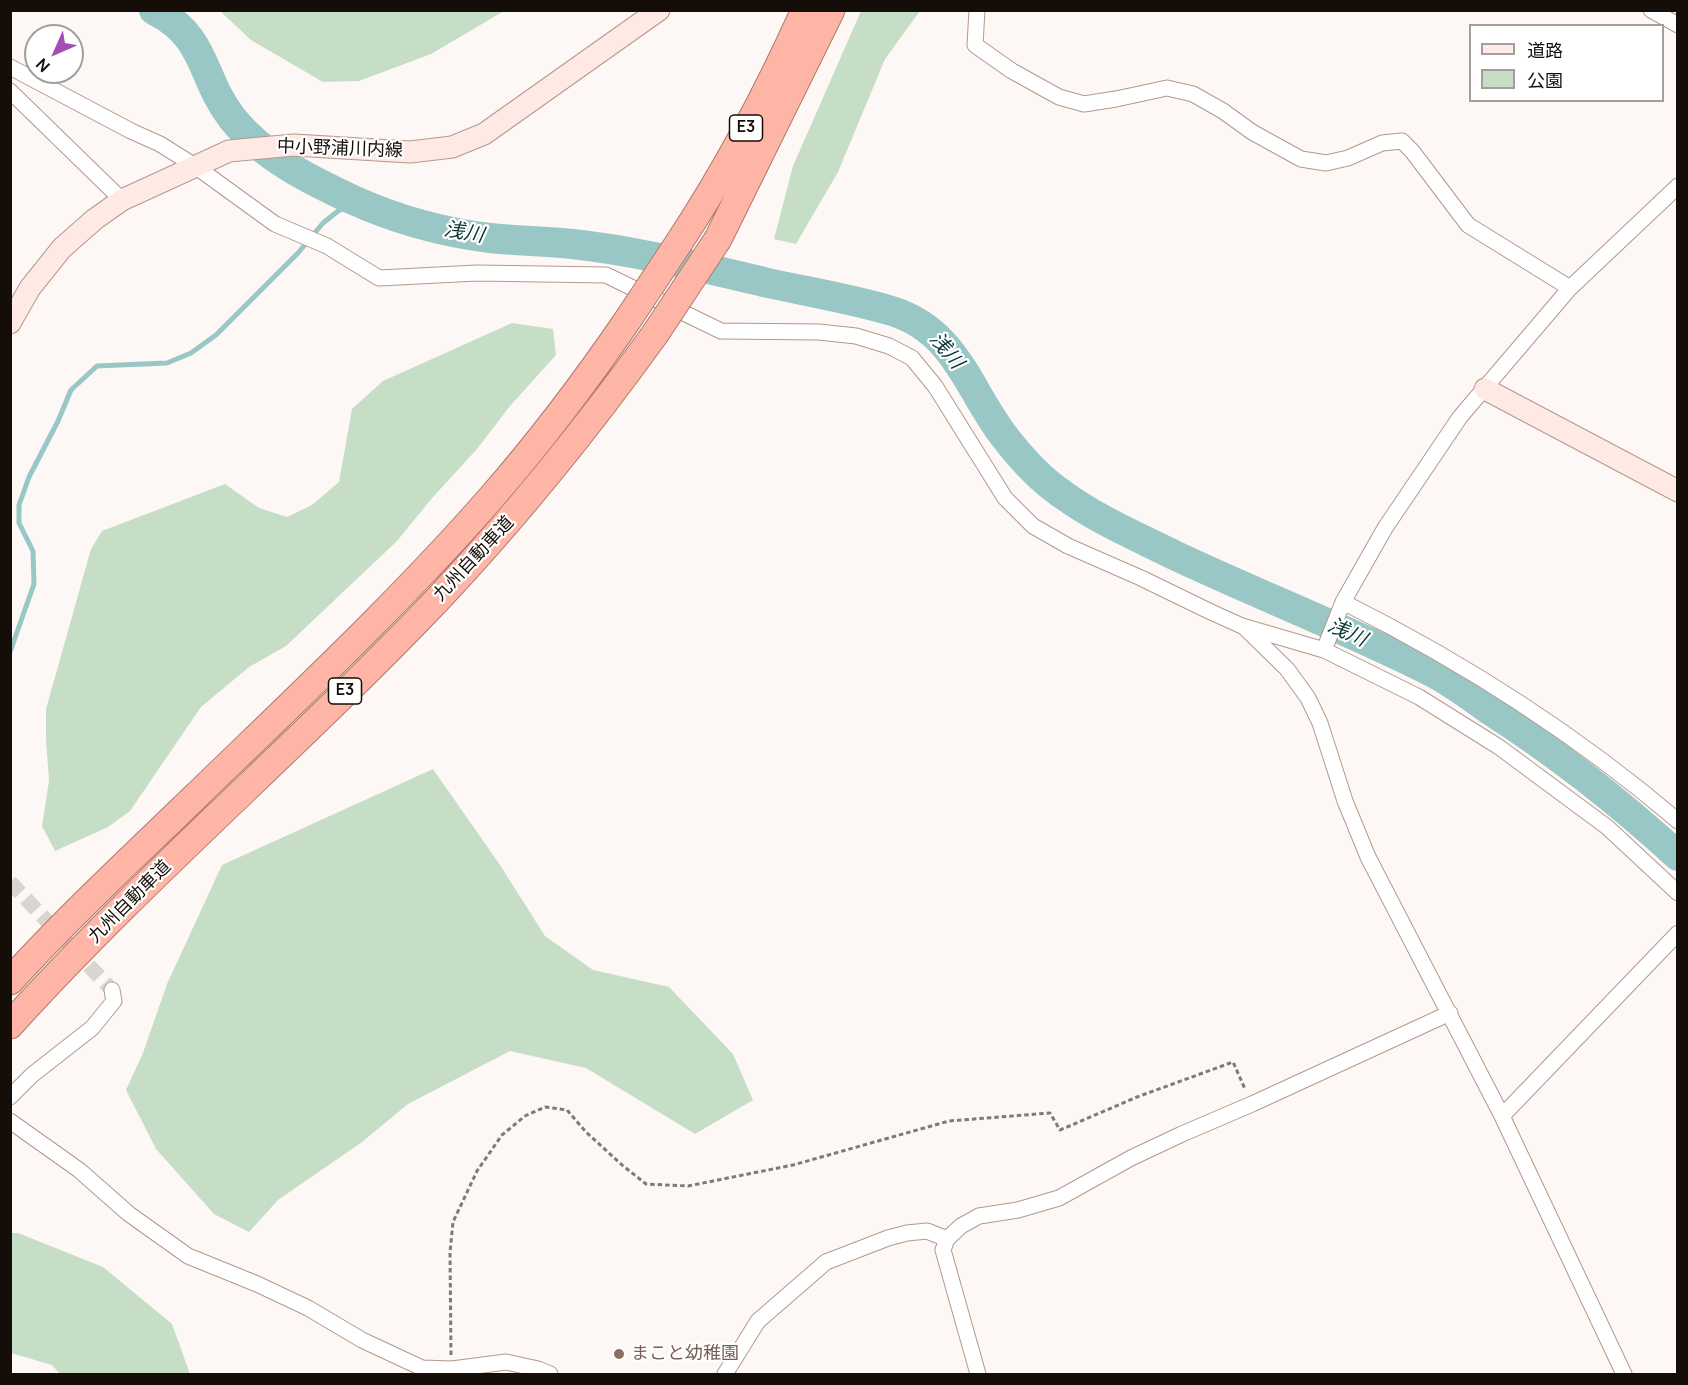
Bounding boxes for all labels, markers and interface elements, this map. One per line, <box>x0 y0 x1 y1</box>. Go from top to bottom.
north arrow <box>24 24 84 84</box>
legend <box>1469 24 1664 102</box>
text: 道路 <box>1527 38 1563 62</box>
text: N <box>31 53 55 77</box>
text: 公園 <box>1527 68 1563 92</box>
road number: E3 <box>730 115 762 141</box>
street label: 中小野浦川内線 <box>277 136 403 162</box>
water label: 浅川 <box>442 218 486 248</box>
water label: 浅川 <box>924 328 968 374</box>
street label: 九州自動車道 <box>429 512 519 606</box>
water label: 浅川 <box>1324 614 1370 652</box>
road number: E3 <box>328 678 362 704</box>
street label: 九州自動車道 <box>84 856 176 948</box>
place label: まこと幼稚園 <box>631 1343 739 1365</box>
marker: まこと幼稚園 <box>612 1347 626 1361</box>

